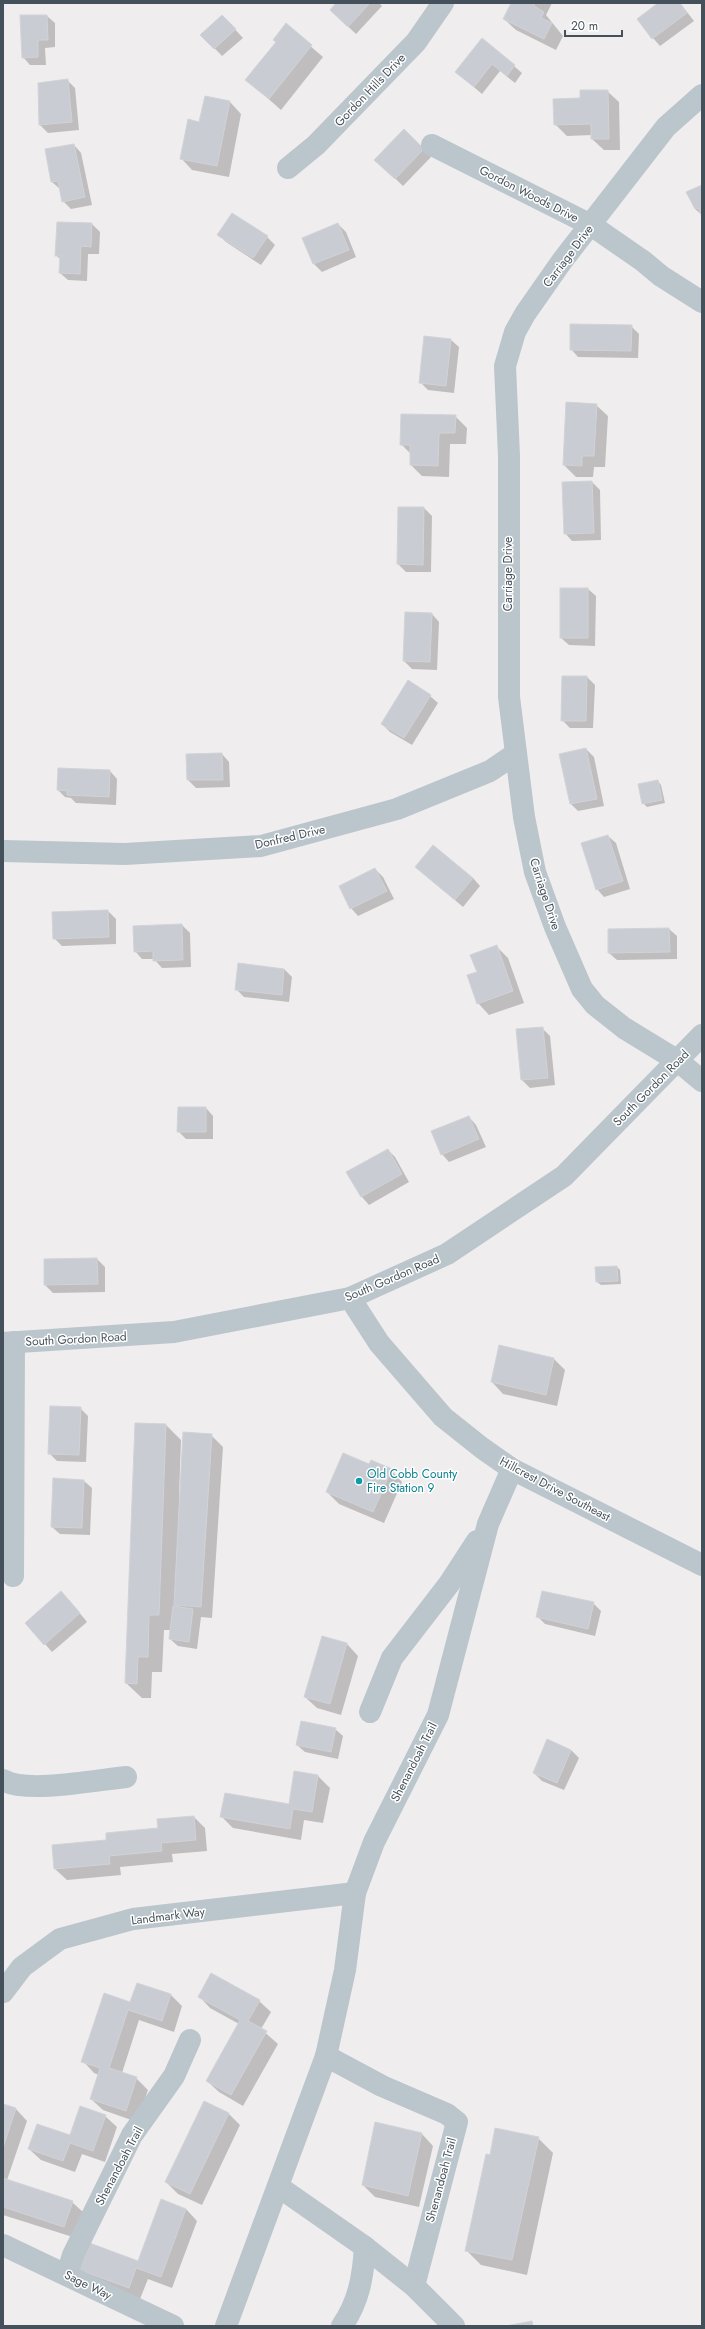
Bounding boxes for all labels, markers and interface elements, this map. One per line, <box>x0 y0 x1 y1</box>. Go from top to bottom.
scale bar <box>565 12 622 38</box>
text: 20 m <box>571 17 598 35</box>
street label: Gordon Hills Drive <box>330 49 410 131</box>
street label: Gordon Woods Drive <box>476 161 582 227</box>
street label: Carriage Drive <box>538 221 598 291</box>
street label: Carriage Drive <box>499 537 517 611</box>
street label: Donfred Drive <box>253 820 327 854</box>
street label: Carriage Drive <box>525 856 565 932</box>
street label: South Gordon Road <box>609 1046 693 1130</box>
street label: South Gordon Road <box>342 1250 442 1306</box>
street label: South Gordon Road <box>25 1327 127 1351</box>
street label: Hillcrest Drive Southeast <box>496 1452 614 1526</box>
place label: Old Cobb County Fire Station 9 <box>367 1465 458 1497</box>
marker: Old Cobb County Fire Station 9 <box>354 1476 364 1486</box>
street label: Shenandoah Trail <box>386 1719 442 1805</box>
street label: Landmark Way <box>130 1902 207 1929</box>
street label: Shenandoah Trail <box>91 2123 147 2209</box>
street label: Shenandoah Trail <box>421 2136 461 2224</box>
street label: Sage Way <box>61 2266 115 2305</box>

